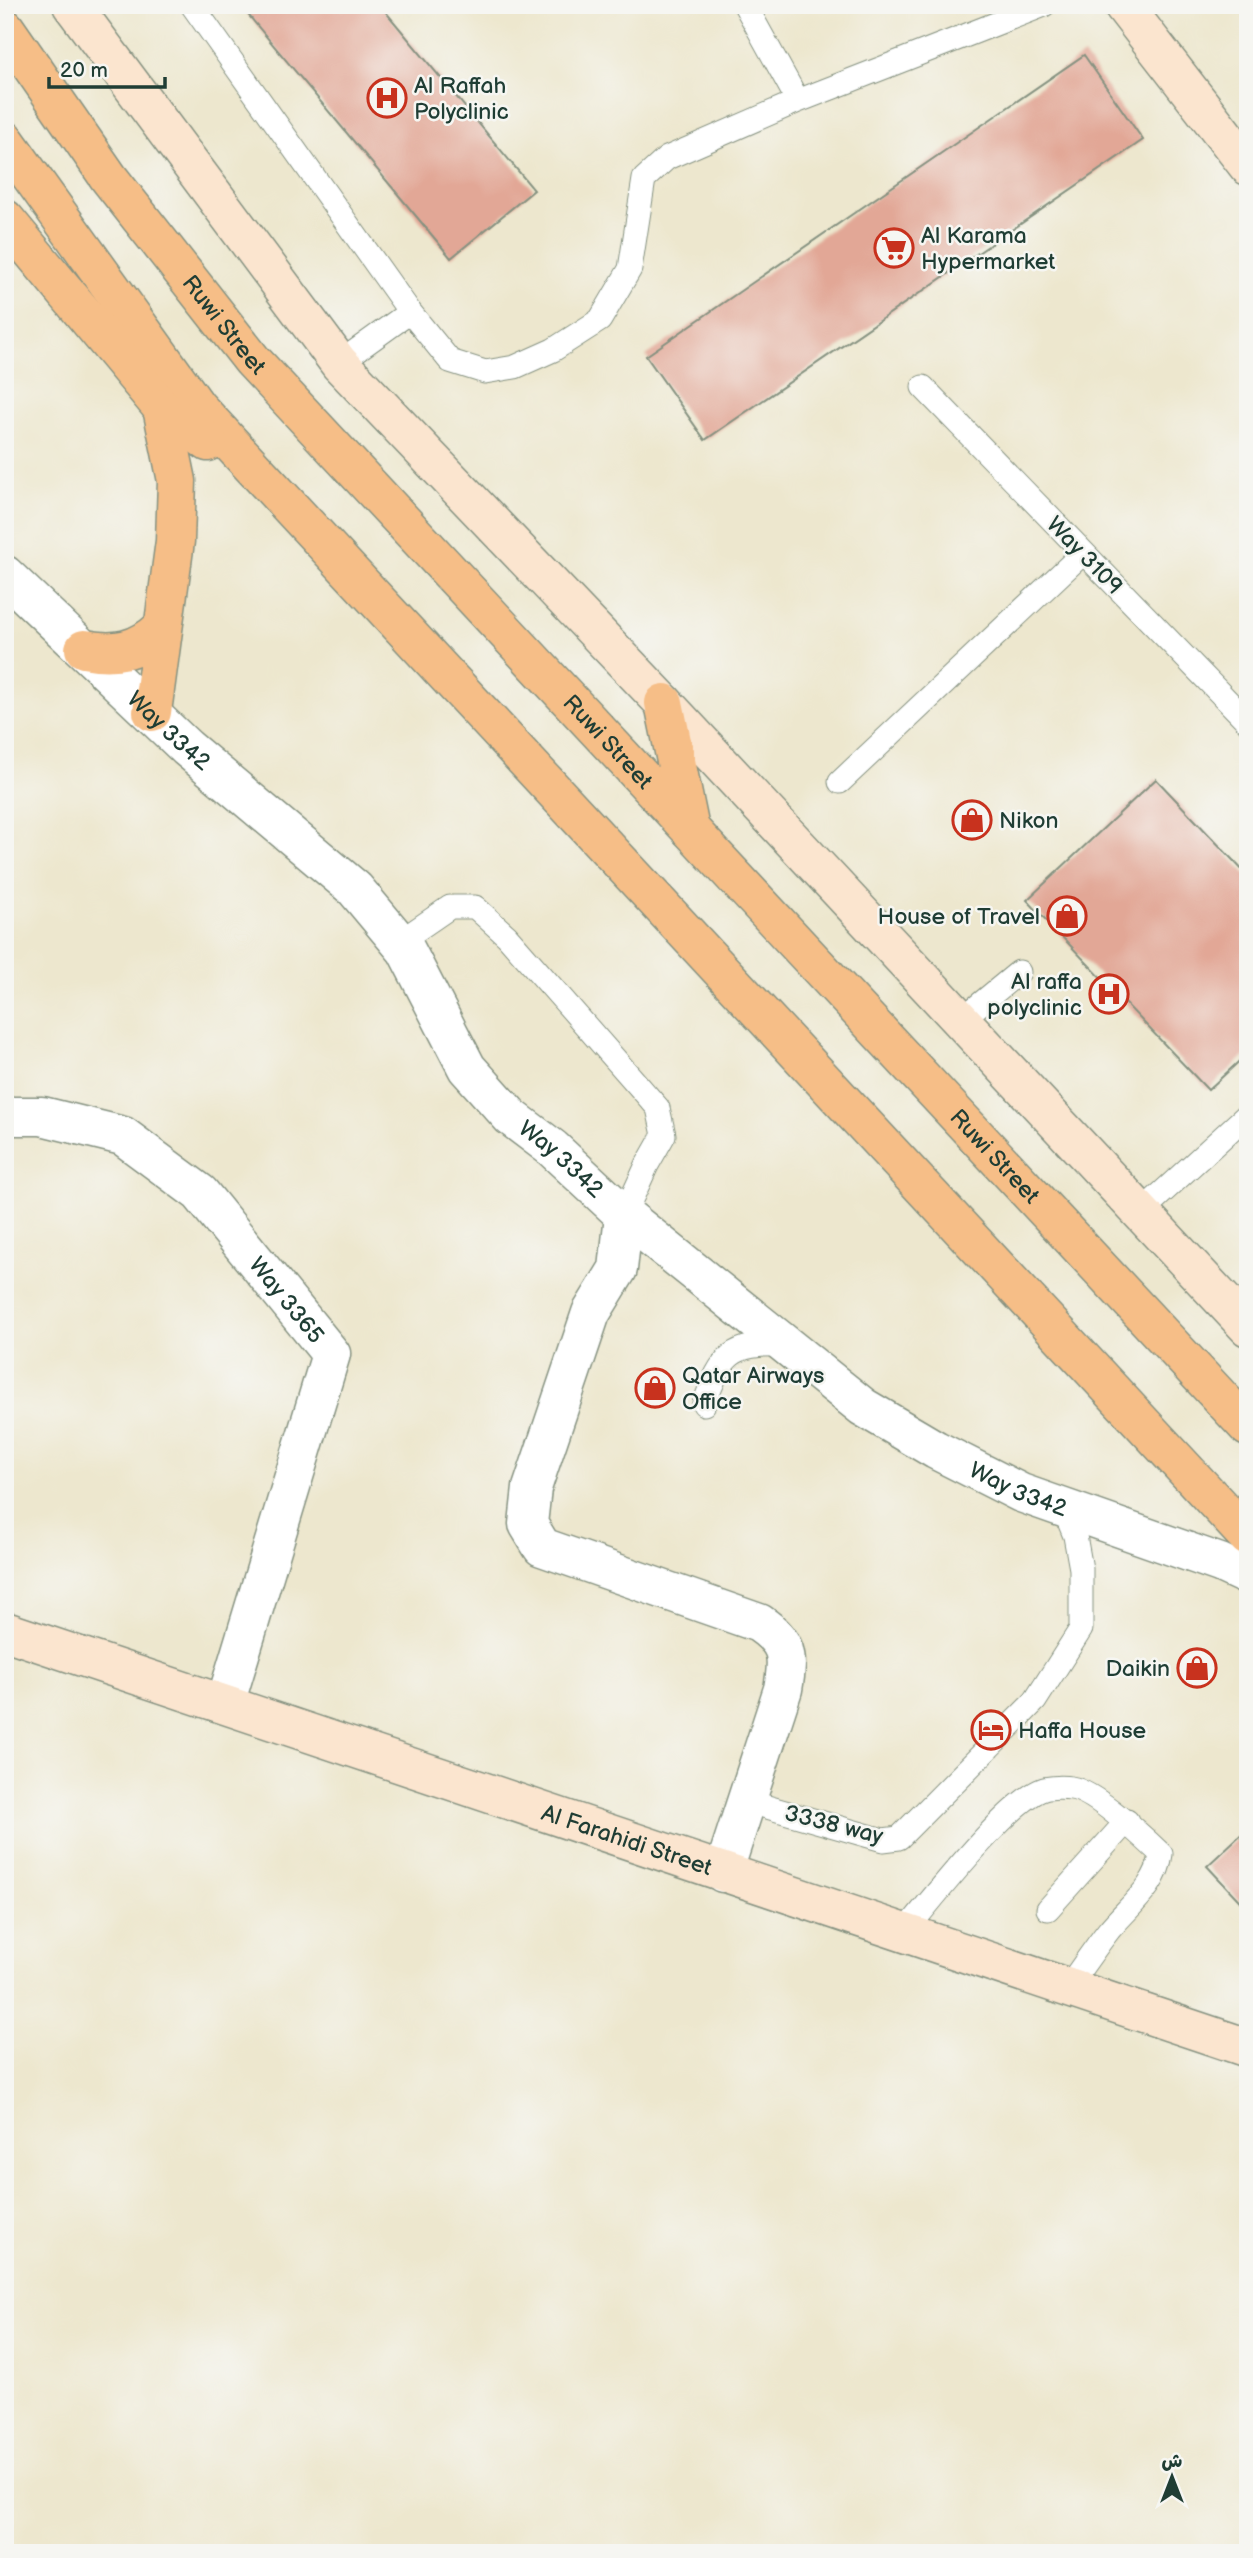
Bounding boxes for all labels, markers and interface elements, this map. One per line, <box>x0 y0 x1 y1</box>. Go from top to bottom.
scale bar <box>49 46 164 90</box>
text: 20 m <box>60 58 108 83</box>
place label: Al Raffah Polyclinic <box>414 72 509 126</box>
hospital icon: Al Raffah Polyclinic <box>366 77 408 119</box>
place label: Al Karama Hypermarket <box>921 222 1055 276</box>
supermarket icon: Al Karama Hypermarket <box>873 227 915 269</box>
street label: Ruwi Street <box>176 270 271 381</box>
street label: Way 3109 <box>1040 511 1128 601</box>
street label: Way 3342 <box>121 686 216 777</box>
street label: Ruwi Street <box>557 689 658 795</box>
shop icon: Nikon <box>951 799 993 841</box>
place label: Nikon <box>999 807 1059 835</box>
shop icon: House of Travel <box>1046 895 1088 937</box>
place label: House of Travel <box>878 903 1040 931</box>
place label: Al raffa polyclinic <box>987 968 1082 1022</box>
hospital icon: Al raffa polyclinic <box>1088 973 1130 1015</box>
street label: Ruwi Street <box>944 1104 1045 1210</box>
street label: Way 3342 <box>513 1115 609 1204</box>
street label: Way 3365 <box>243 1252 330 1349</box>
place label: Qatar Airways Office <box>682 1362 824 1416</box>
shop icon: Qatar Airways Office <box>634 1367 676 1409</box>
street label: Way 3342 <box>964 1456 1071 1523</box>
shop icon: Daikin <box>1176 1647 1218 1689</box>
place label: Daikin <box>1106 1655 1170 1683</box>
hotel icon: Haffa House <box>970 1709 1012 1751</box>
place label: Haffa House <box>1018 1717 1146 1745</box>
street label: Al Farahidi Street <box>538 1799 715 1882</box>
street label: 3338 way <box>781 1799 887 1851</box>
north arrow <box>1138 2442 1208 2512</box>
text: ش <box>1162 2450 1183 2473</box>

